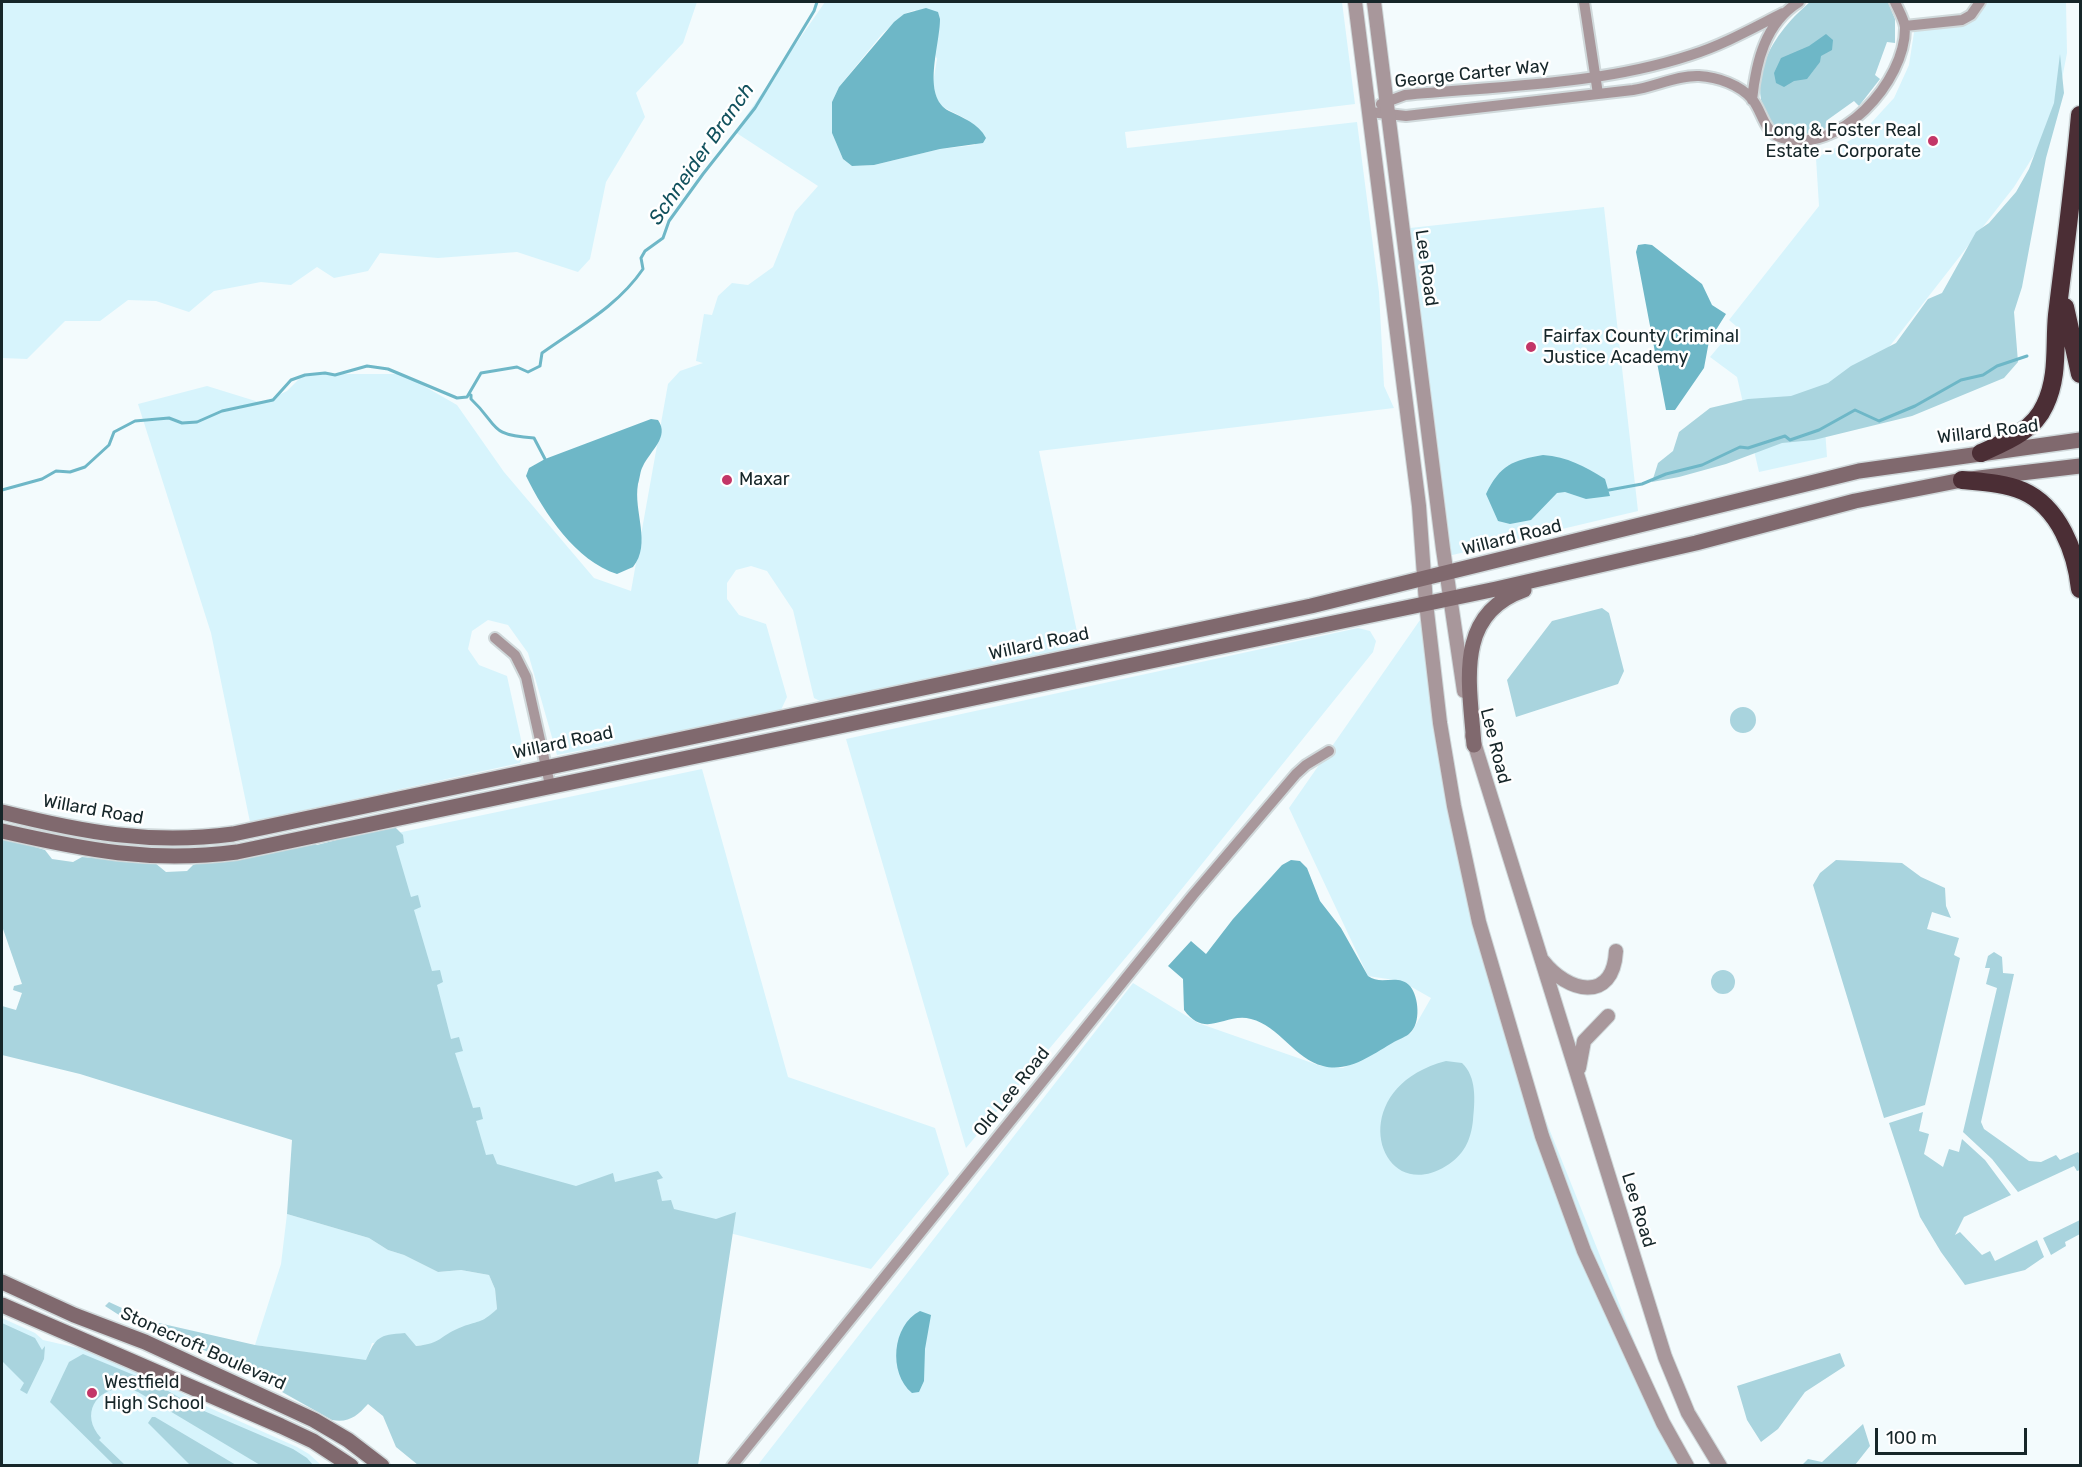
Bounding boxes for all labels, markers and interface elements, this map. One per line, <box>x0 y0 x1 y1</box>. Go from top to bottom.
street label: George Carter Way <box>1394 55 1550 93</box>
water label: Schneider Branch <box>644 79 760 229</box>
place label: Long & Foster Real Estate - Corporate <box>1764 120 1921 162</box>
marker: Long & Foster Real Estate - Corporate <box>1926 134 1940 148</box>
street label: Lee Road <box>1410 228 1442 308</box>
place label: Fairfax County Criminal Justice Academy <box>1543 326 1739 368</box>
marker: Fairfax County Criminal Justice Academy <box>1524 340 1538 354</box>
street label: Willard Road <box>1936 415 2040 449</box>
place label: Maxar <box>739 469 790 491</box>
marker: Maxar <box>720 473 734 487</box>
street label: Willard Road <box>1460 515 1564 561</box>
street label: Willard Road <box>987 623 1091 665</box>
street label: Lee Road <box>1475 706 1515 786</box>
street label: Willard Road <box>511 722 615 764</box>
street label: Willard Road <box>41 791 145 829</box>
street label: Old Lee Road <box>969 1043 1055 1141</box>
street label: Lee Road <box>1616 1170 1660 1250</box>
street label: Stonecroft Boulevard <box>117 1303 289 1395</box>
place label: Westfield High School <box>104 1372 204 1414</box>
marker: Westfield High School <box>85 1386 99 1400</box>
scale bar <box>1878 1416 2030 1454</box>
text: 100 m <box>1886 1427 1937 1449</box>

